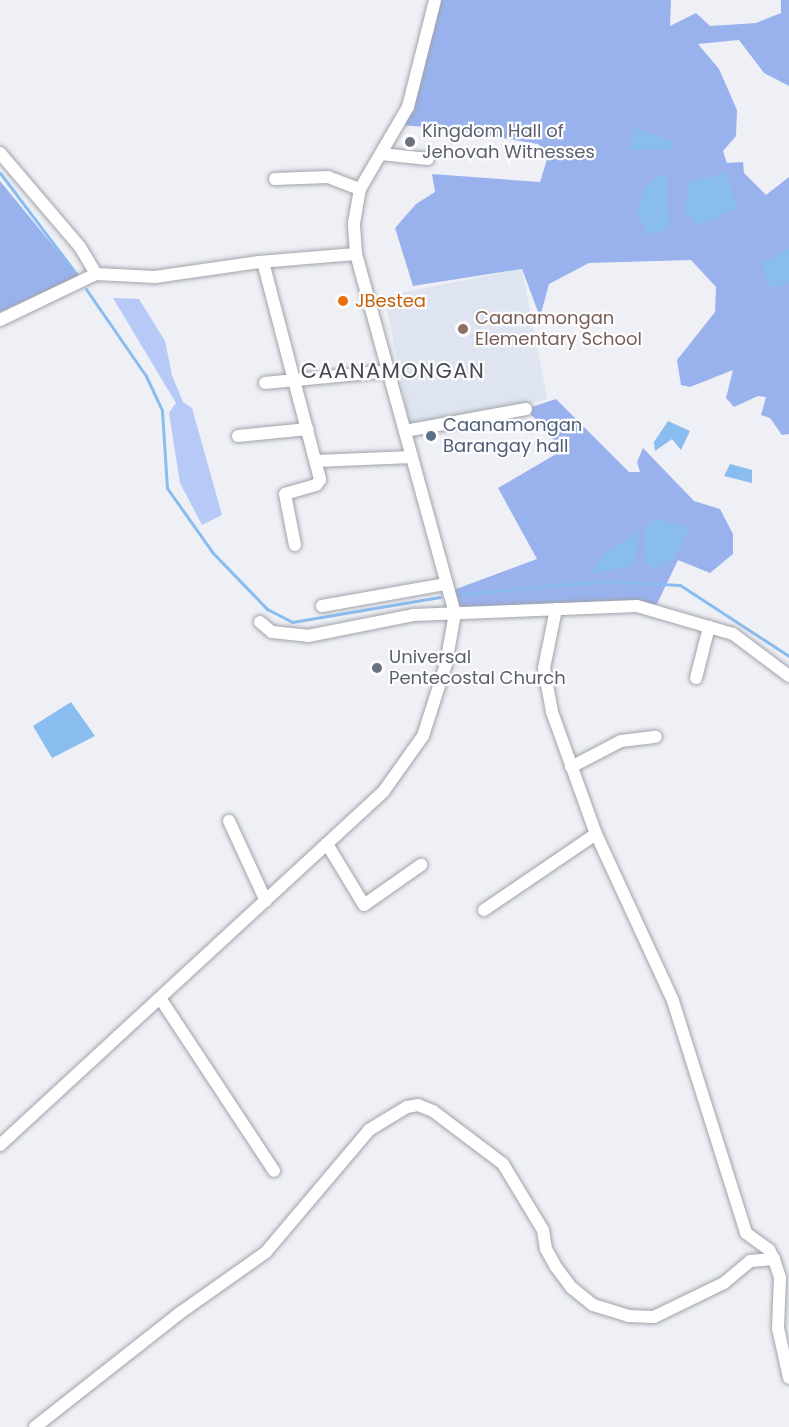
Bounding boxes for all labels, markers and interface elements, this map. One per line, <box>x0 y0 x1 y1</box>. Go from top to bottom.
place label: Kingdom Hall of Jehovah Witnesses <box>422 121 595 164</box>
marker: Kingdom Hall of Jehovah Witnesses <box>403 135 417 149</box>
place label: JBestea <box>355 290 426 312</box>
marker: JBestea <box>336 294 350 308</box>
place label: Caanamongan Elementary School <box>475 308 642 350</box>
marker: Caanamongan Elementary School <box>456 322 470 336</box>
district label: CAANAMONGAN <box>301 358 485 384</box>
place label: Caanamongan Barangay hall <box>443 415 582 458</box>
marker: Caanamongan Barangay hall <box>424 429 438 443</box>
place label: Universal Pentecostal Church <box>389 647 566 690</box>
marker: Universal Pentecostal Church <box>370 661 384 675</box>

